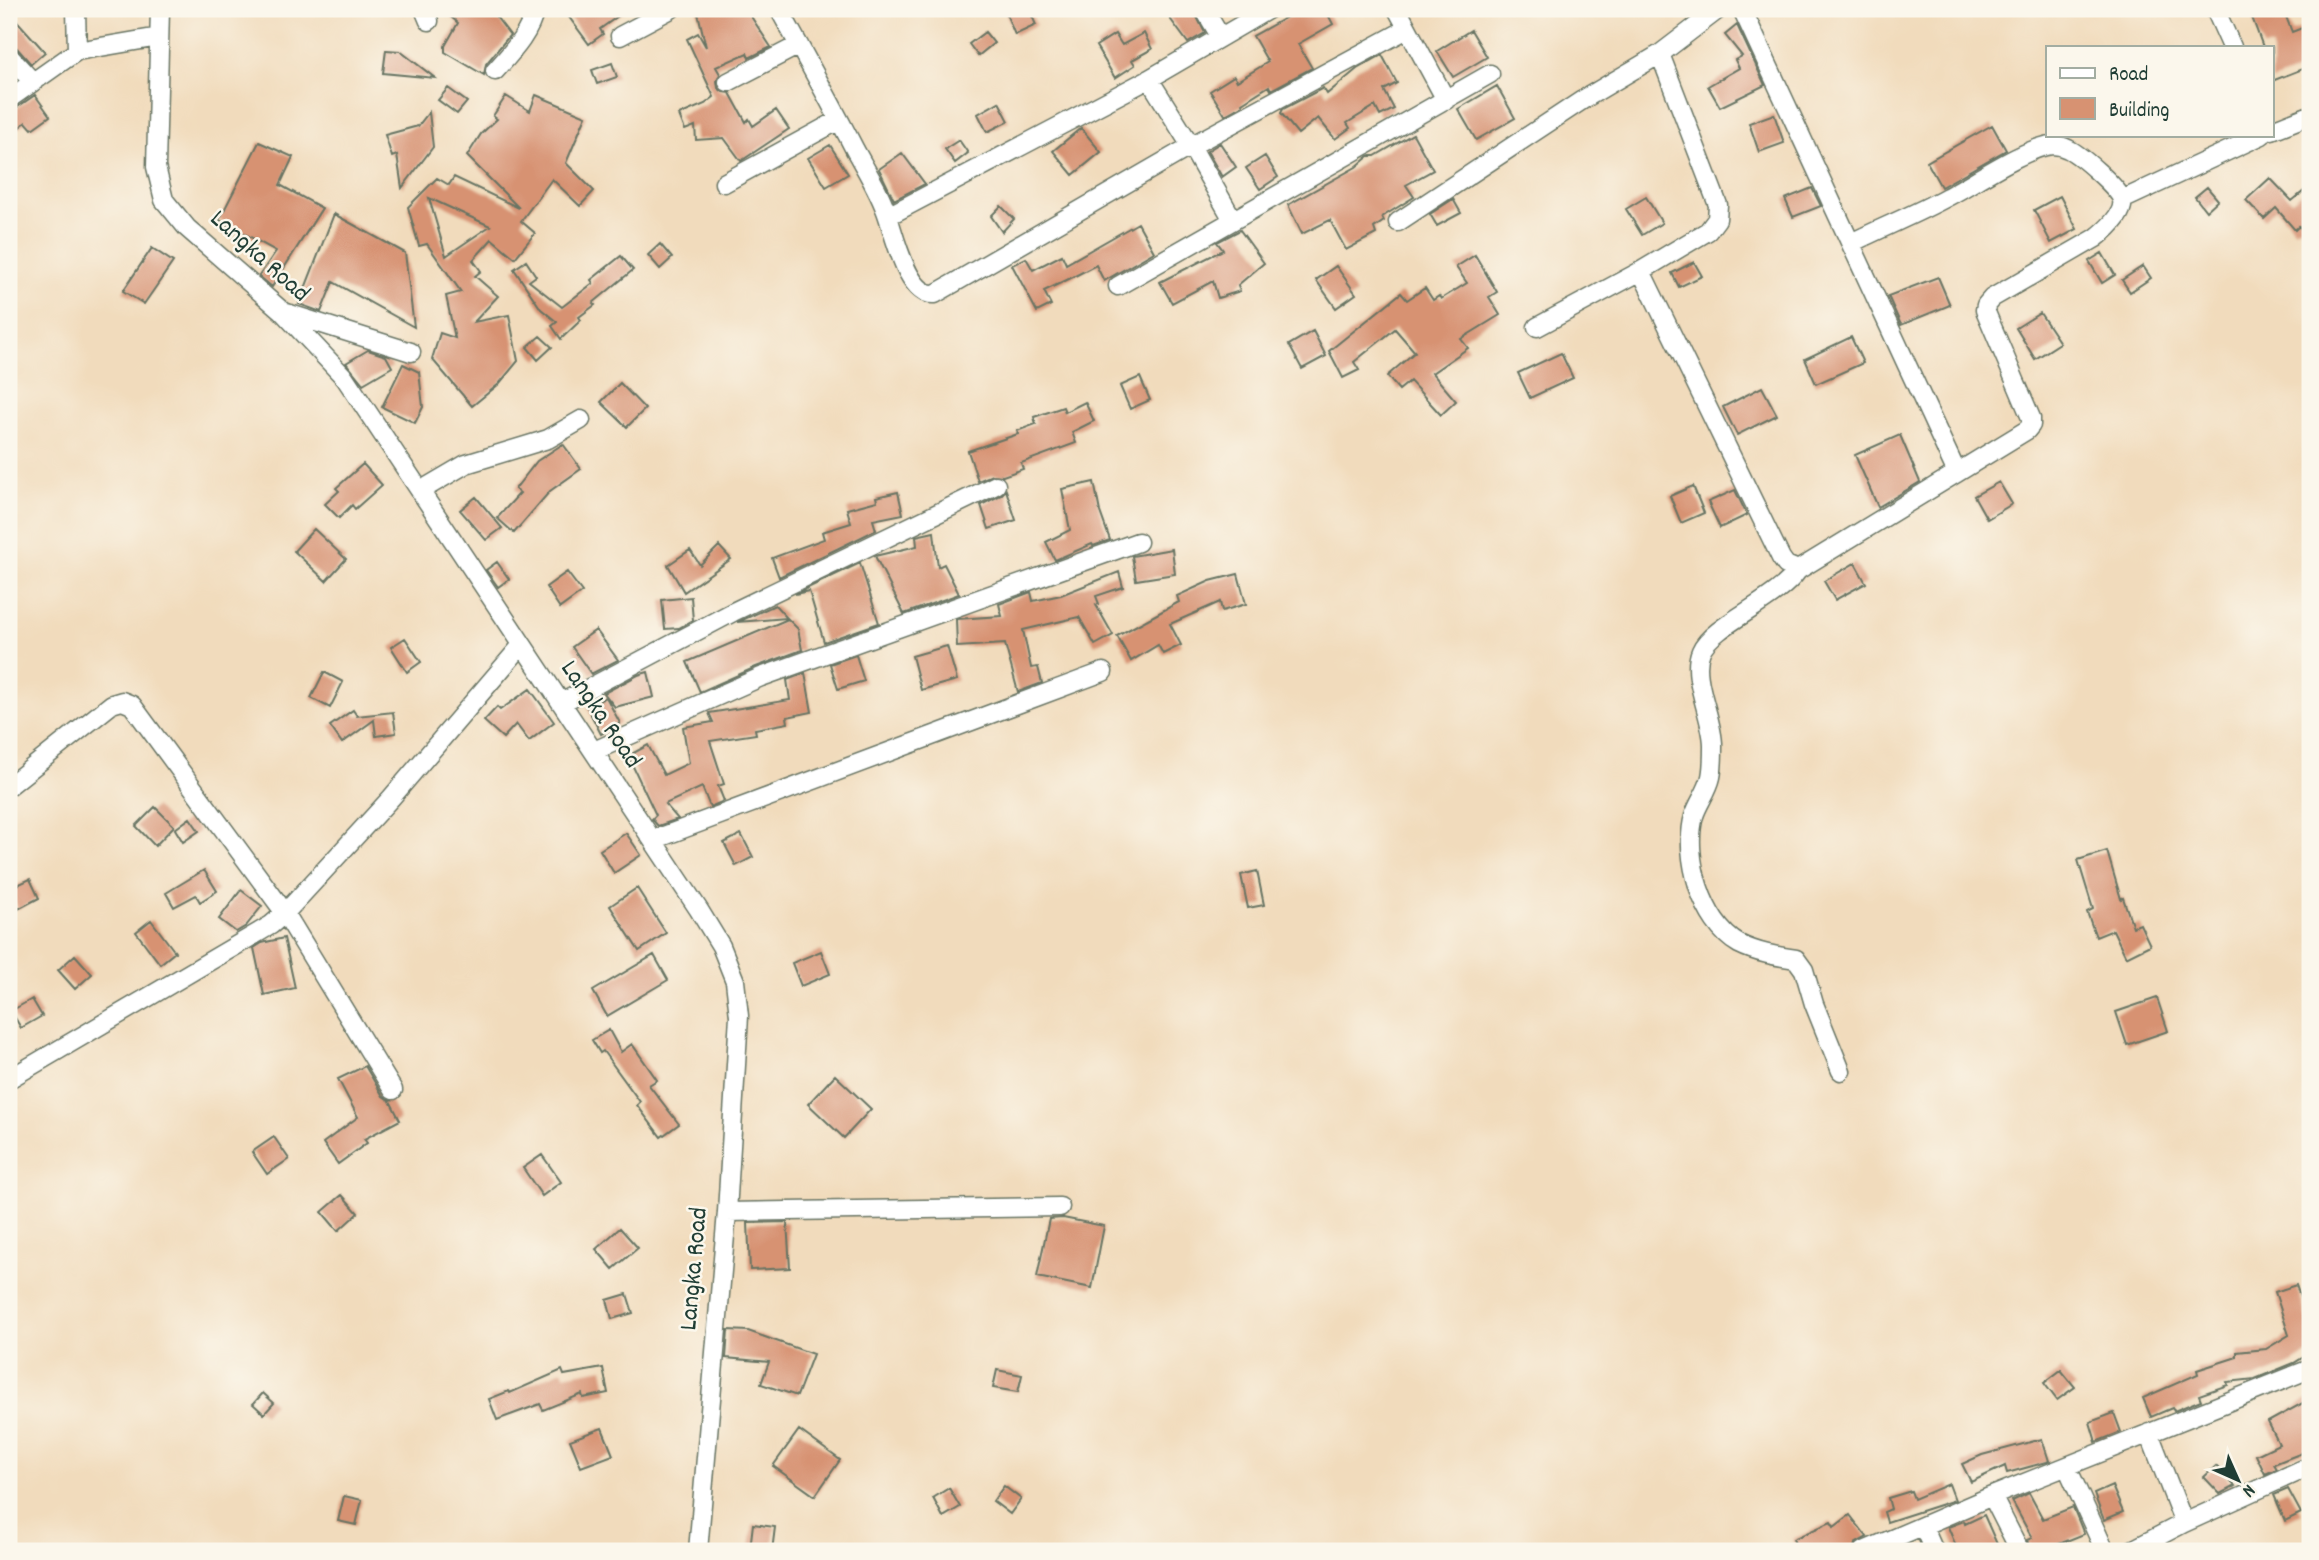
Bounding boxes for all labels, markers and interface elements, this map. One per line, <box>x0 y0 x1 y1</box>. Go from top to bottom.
legend <box>2046 46 2274 136</box>
text: Road <box>2109 61 2148 91</box>
text: Building <box>2109 97 2169 127</box>
street label: Langka Road <box>201 202 317 312</box>
street label: Langka Road <box>550 653 650 777</box>
street label: Langka Road <box>671 1206 719 1332</box>
north arrow <box>2204 1444 2274 1514</box>
text: N <box>2235 1477 2260 1502</box>

